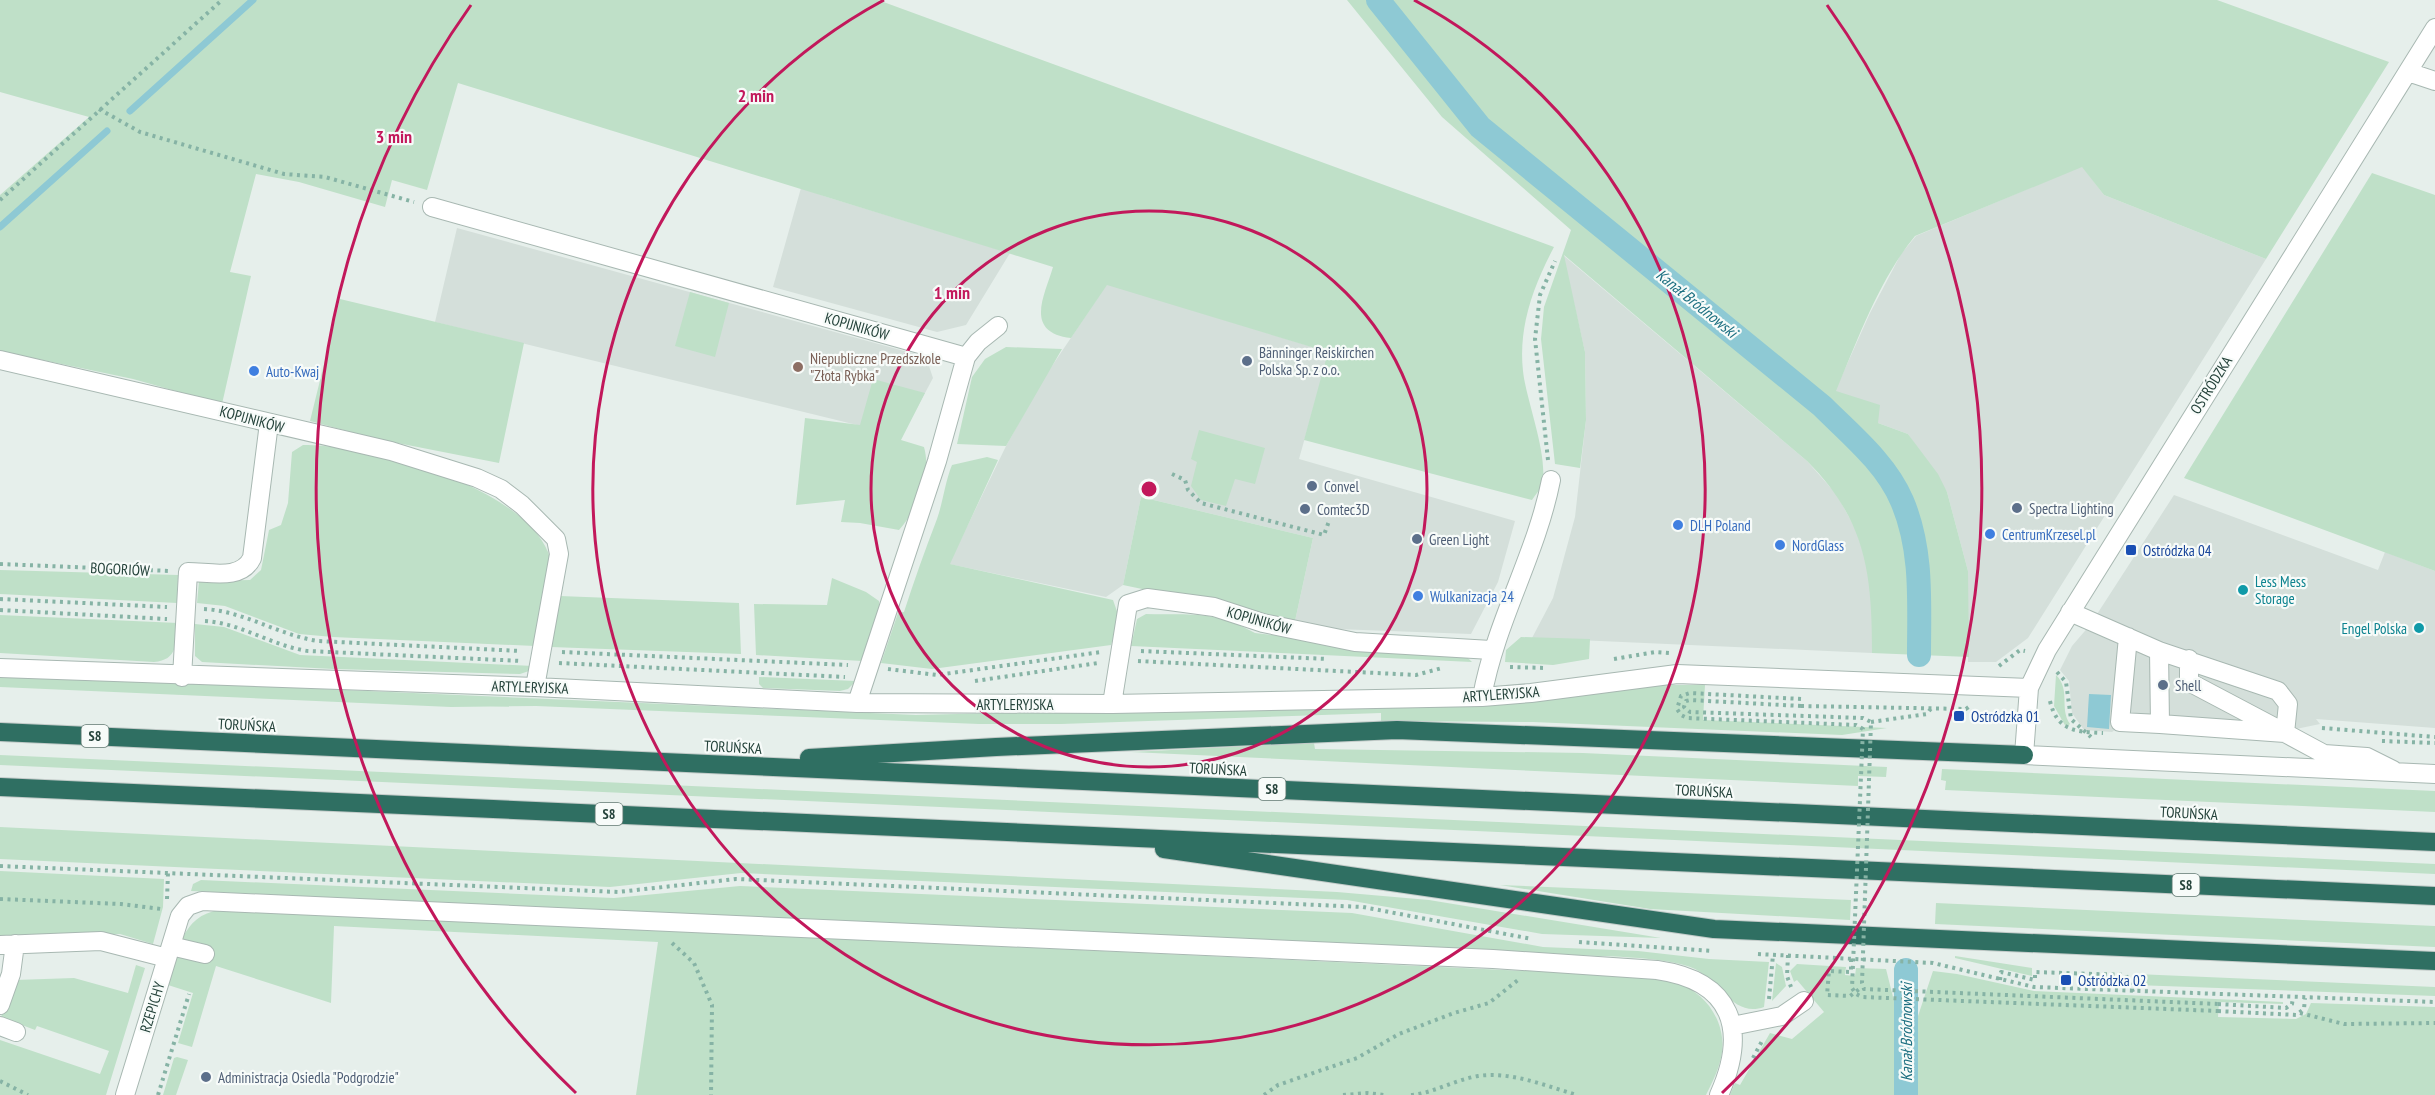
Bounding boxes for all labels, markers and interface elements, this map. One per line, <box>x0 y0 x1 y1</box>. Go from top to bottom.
text: 2 min <box>738 84 774 107</box>
text: 3 min <box>376 125 412 148</box>
water label: Kanał Bródnowski <box>1652 264 1744 343</box>
text: 1 min <box>934 281 970 304</box>
street label: KOPIJNIKÓW <box>823 308 891 344</box>
place label: Bänninger Reiskirchen Polska Sp. z o.o. <box>1259 343 1374 379</box>
place label: Niepubliczne Przedszkole "Złota Rybka" <box>810 349 941 385</box>
street label: OSTRÓDZKA <box>2186 352 2237 417</box>
marker: Bänninger Reiskirchen Polska Sp. z o.o. <box>1240 354 1254 368</box>
marker: Niepubliczne Przedszkole "Złota Rybka" <box>791 360 805 374</box>
place label: Auto-Kwaj <box>266 362 319 381</box>
marker: Auto-Kwaj <box>247 364 261 378</box>
street label: KOPIJNIKÓW <box>218 401 286 437</box>
place label: Convel <box>1324 477 1360 496</box>
centre of rings <box>1139 479 1159 499</box>
marker: Convel <box>1305 479 1319 493</box>
place label: Spectra Lighting <box>2029 499 2114 518</box>
place label: Comtec3D <box>1317 500 1370 519</box>
marker: Spectra Lighting <box>2010 501 2024 515</box>
marker: Comtec3D <box>1298 502 1312 516</box>
place label: DLH Poland <box>1690 516 1751 535</box>
marker: DLH Poland <box>1671 518 1685 532</box>
place label: CentrumKrzesel.pl <box>2002 525 2096 544</box>
marker: CentrumKrzesel.pl <box>1983 527 1997 541</box>
place label: Green Light <box>1429 530 1489 549</box>
marker: Green Light <box>1410 532 1424 546</box>
place label: NordGlass <box>1792 536 1844 555</box>
marker: NordGlass <box>1773 538 1787 552</box>
place label: Ostródzka 04 <box>2143 541 2212 560</box>
marker: Ostródzka 04 <box>2124 543 2138 557</box>
street label: BOGORIÓW <box>90 558 150 580</box>
place label: Less Mess Storage <box>2255 572 2306 608</box>
marker: Less Mess Storage <box>2236 583 2250 597</box>
place label: Wulkanizacja 24 <box>1430 587 1514 606</box>
marker: Wulkanizacja 24 <box>1411 589 1425 603</box>
street label: KOPIJNIKÓW <box>1225 602 1293 638</box>
place label: Engel Polska <box>2341 619 2407 638</box>
marker: Engel Polska <box>2412 621 2426 635</box>
street label: ARTYLERYJSKA <box>491 676 570 698</box>
place label: Shell <box>2175 676 2202 695</box>
marker: Shell <box>2156 678 2170 692</box>
street label: ARTYLERYJSKA <box>1462 682 1541 706</box>
street label: ARTYLERYJSKA <box>977 695 1054 714</box>
place label: Ostródzka 01 <box>1971 707 2039 726</box>
marker: Ostródzka 01 <box>1952 709 1966 723</box>
street label: TORUŃSKA <box>218 714 277 736</box>
road number: S8 <box>82 725 109 747</box>
street label: TORUŃSKA <box>704 736 763 758</box>
street label: TORUŃSKA <box>1189 758 1248 780</box>
road number: S8 <box>1258 778 1286 800</box>
street label: TORUŃSKA <box>1675 780 1734 802</box>
street label: TORUŃSKA <box>2160 802 2219 824</box>
road number: S8 <box>596 803 622 825</box>
road number: S8 <box>2172 874 2200 896</box>
place label: Ostródzka 02 <box>2078 971 2146 990</box>
marker: Ostródzka 02 <box>2059 973 2073 987</box>
street label: RZEPICHY <box>135 979 169 1035</box>
water label: Kanał Bródnowski <box>1896 980 1916 1081</box>
place label: Administracja Osiedla "Podgrodzie" <box>218 1068 399 1087</box>
marker: Administracja Osiedla "Podgrodzie" <box>199 1070 213 1084</box>

